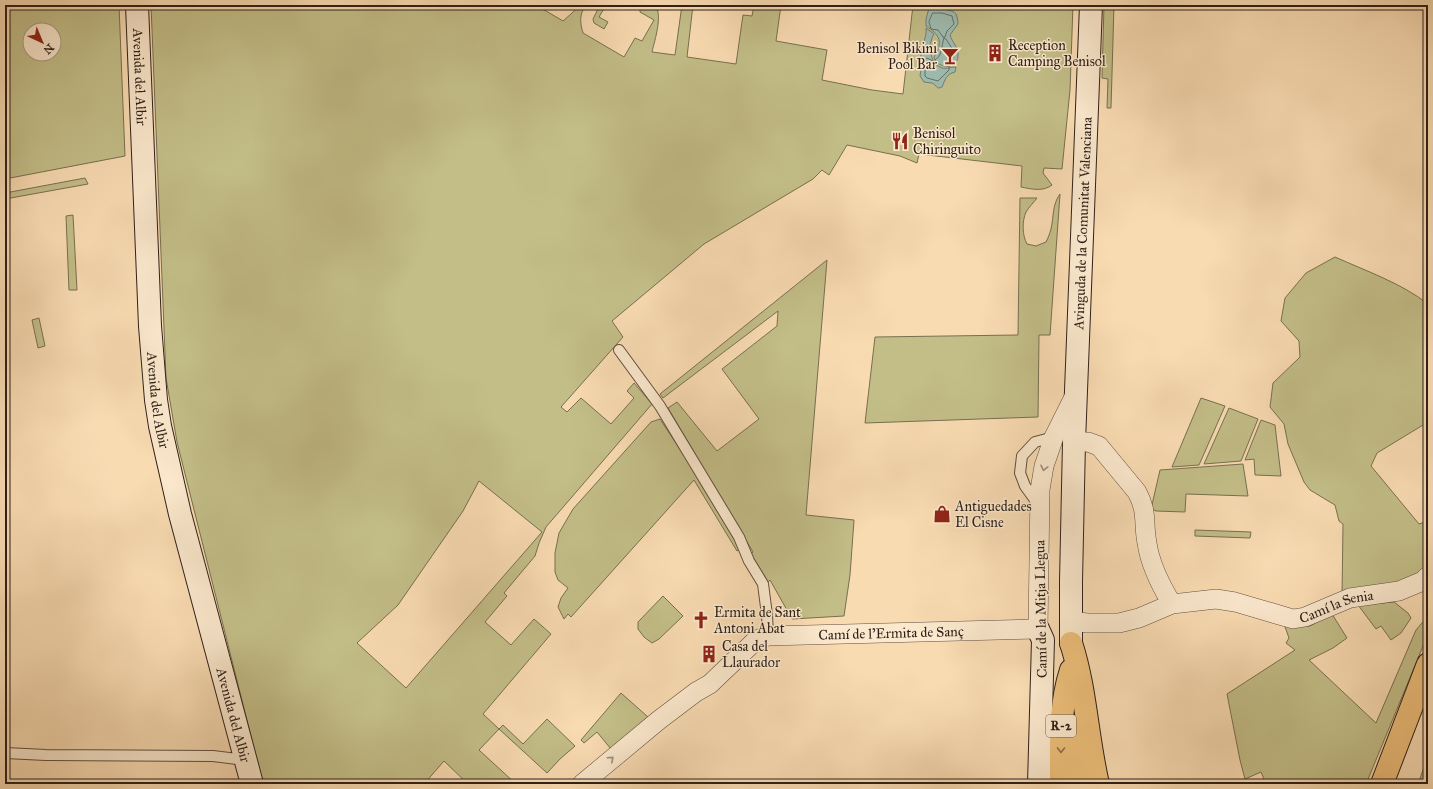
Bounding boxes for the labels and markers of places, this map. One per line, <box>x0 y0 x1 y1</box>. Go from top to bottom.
place label: Reception Camping Benisol <box>1008 37 1106 70</box>
place label: Benisol Bikini Pool Bar <box>857 40 938 73</box>
building icon: Reception Camping Benisol <box>985 43 1005 63</box>
bar icon: Benisol Bikini Pool Bar <box>940 46 960 66</box>
place label: Benisol Chiringuito <box>913 125 981 158</box>
restaurant icon: Benisol Chiringuito <box>890 131 910 151</box>
place label: Antiguedades El Cisne <box>954 498 1032 531</box>
shop icon: Antiguedades El Cisne <box>932 504 952 524</box>
place label: Ermita de Sant Antoni Abat <box>713 604 801 637</box>
church icon: Ermita de Sant Antoni Abat <box>691 610 711 630</box>
place label: Casa del Llaurador <box>722 638 781 671</box>
building icon: Casa del Llaurador <box>699 644 719 664</box>

